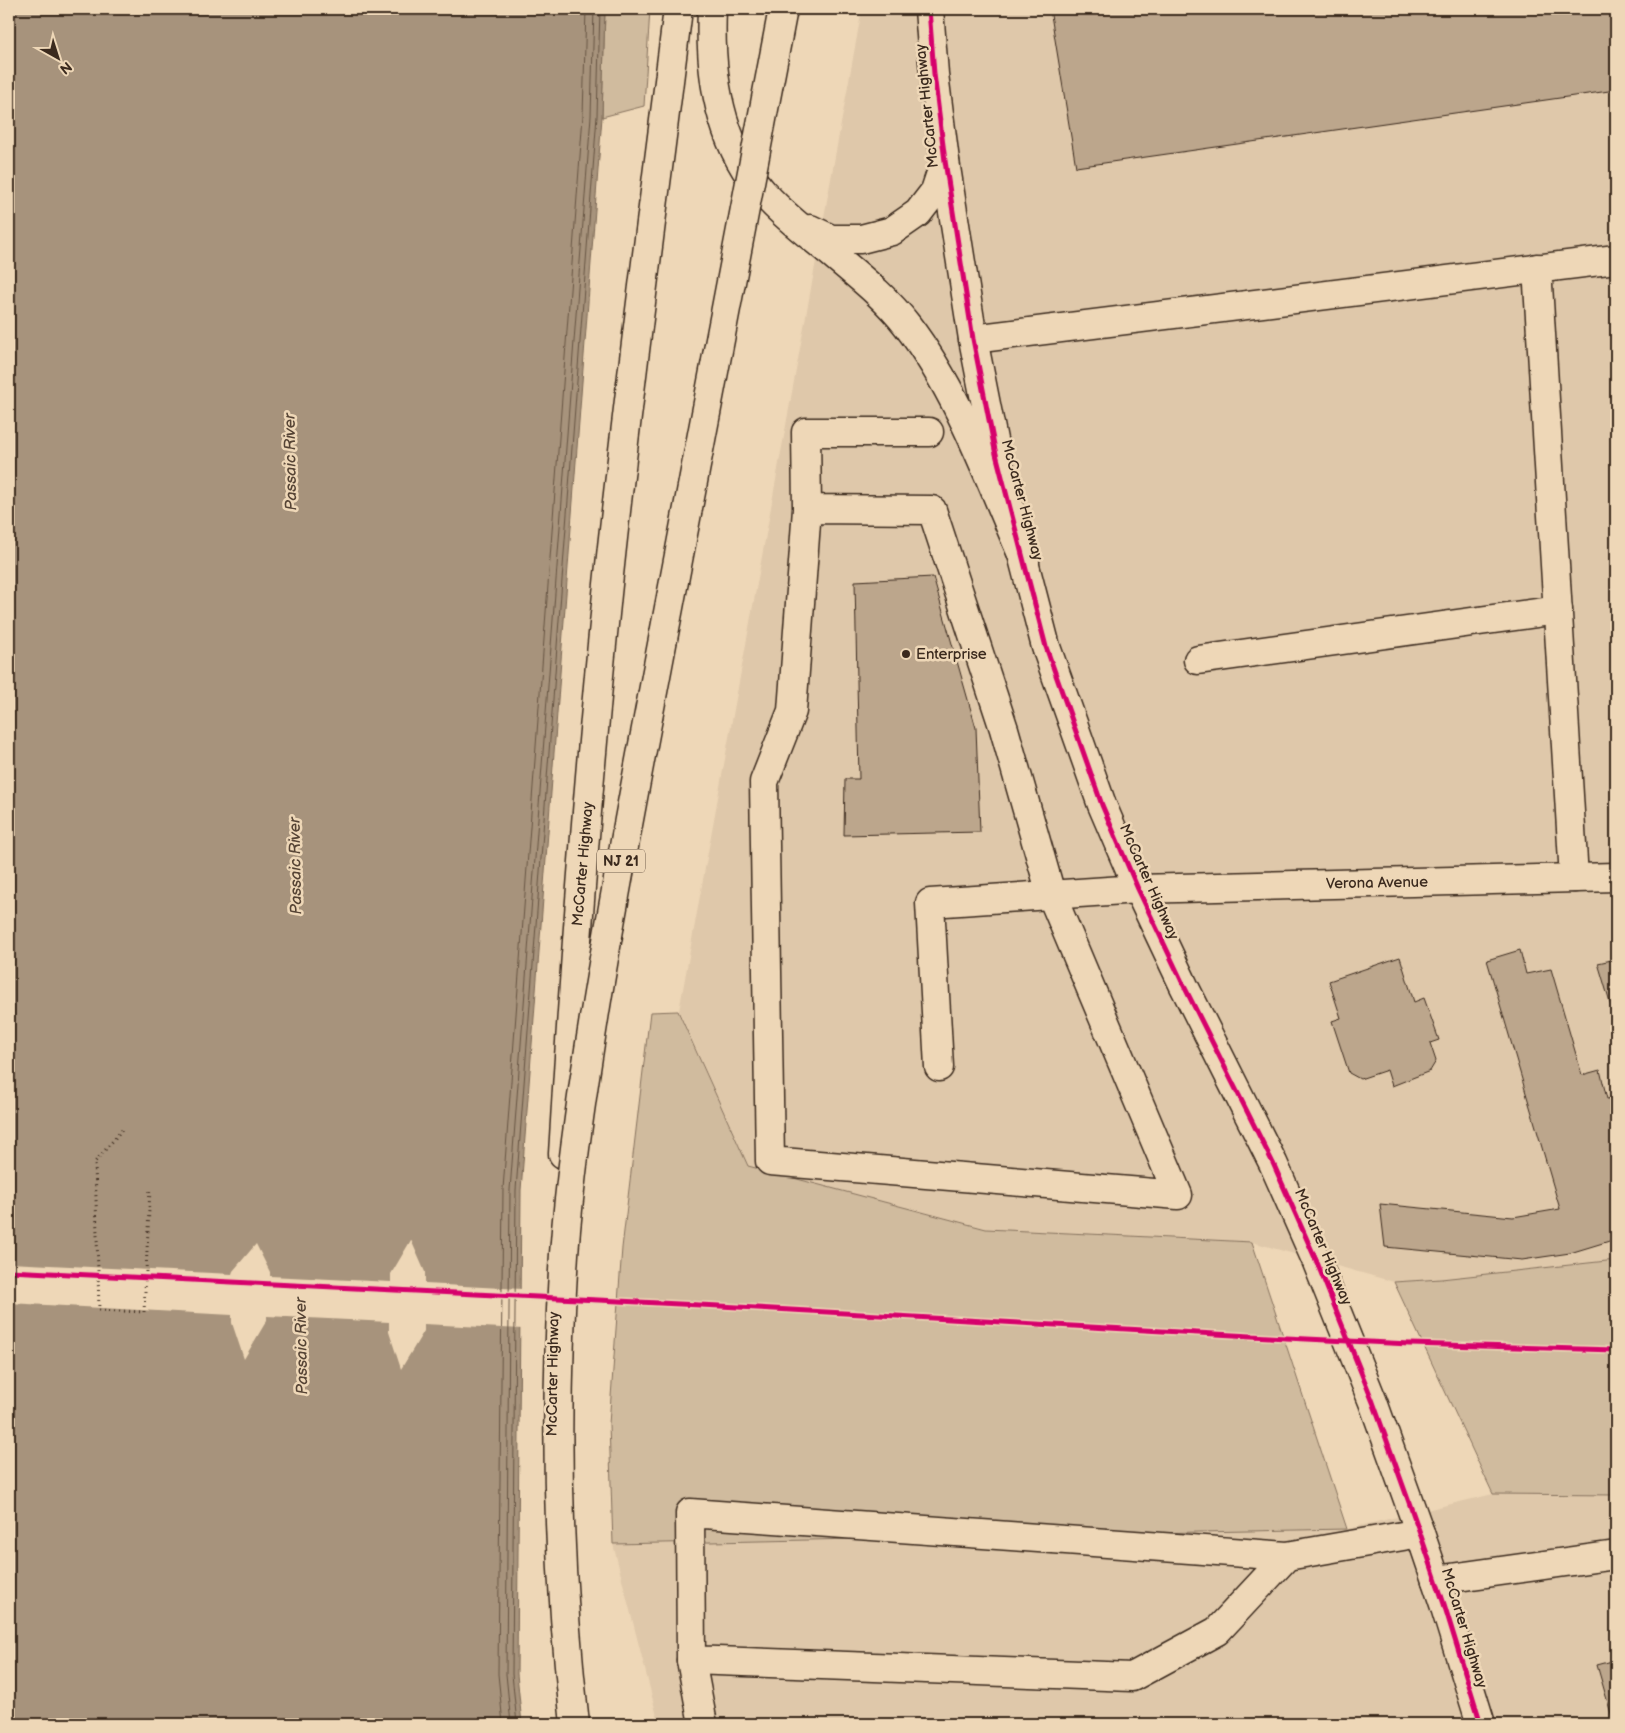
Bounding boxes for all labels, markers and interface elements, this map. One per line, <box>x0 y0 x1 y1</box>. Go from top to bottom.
north arrow <box>32 32 82 82</box>
street label: McCarter Highway <box>911 43 943 169</box>
text: N <box>56 58 75 78</box>
water label: Passaic River <box>281 412 301 511</box>
street label: McCarter Highway <box>997 437 1047 563</box>
place label: Enterprise <box>916 645 987 664</box>
marker: Enterprise <box>900 648 912 660</box>
street label: McCarter Highway <box>568 801 598 927</box>
water label: Passaic River <box>286 816 306 915</box>
street label: McCarter Highway <box>1115 821 1183 943</box>
road number: NJ 21 <box>597 849 645 872</box>
street label: Verona Avenue <box>1326 873 1428 893</box>
street label: McCarter Highway <box>1290 1186 1356 1308</box>
water label: Passaic River <box>292 1296 312 1395</box>
street label: McCarter Highway <box>542 1311 564 1437</box>
street label: McCarter Highway <box>1437 1566 1491 1691</box>

